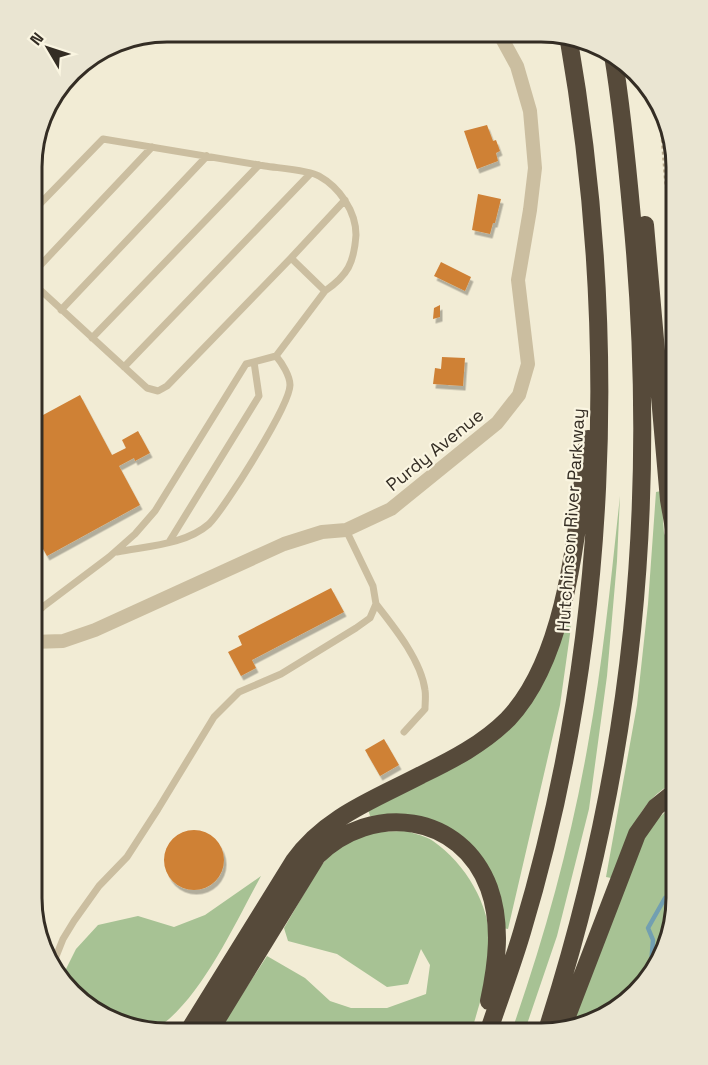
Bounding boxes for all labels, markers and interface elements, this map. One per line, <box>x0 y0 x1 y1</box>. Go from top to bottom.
north arrow <box>18 18 78 78</box>
text: N <box>25 28 48 50</box>
street label: Purdy Avenue <box>381 403 488 496</box>
street label: Hutchinson River Parkway <box>551 407 590 633</box>

